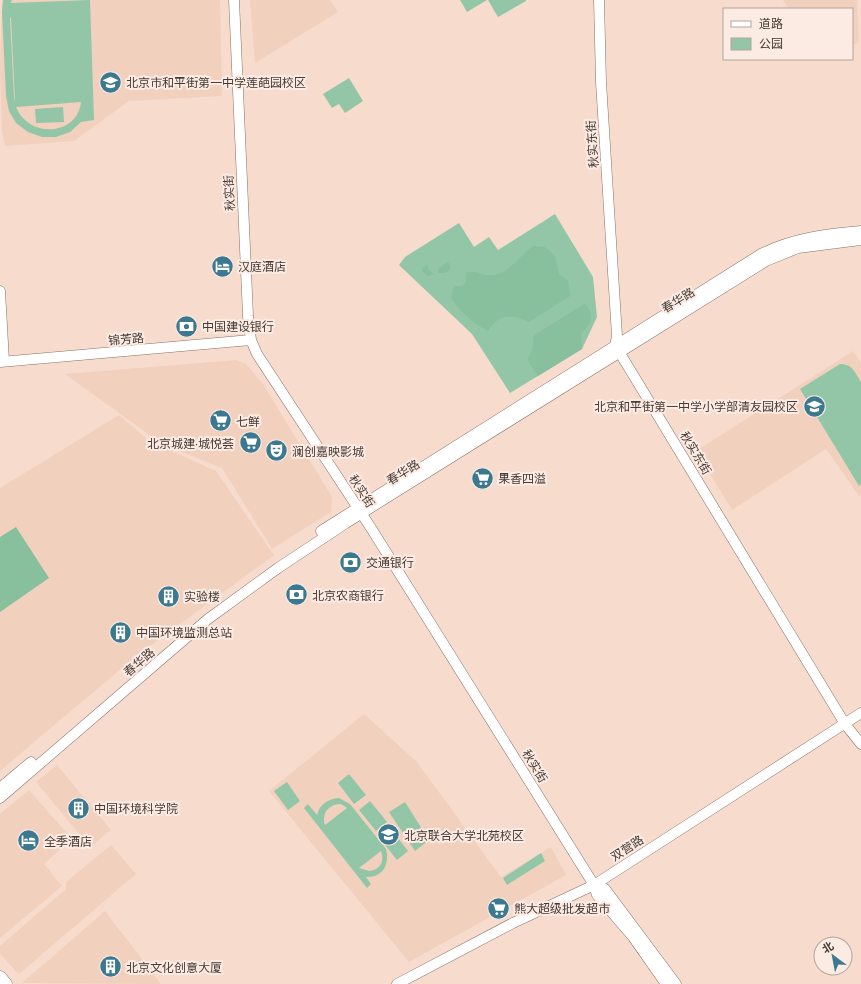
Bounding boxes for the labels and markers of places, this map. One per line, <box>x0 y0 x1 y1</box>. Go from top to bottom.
school or university icon: 北京市和平街第一中学莲葩园校区 <box>98 69 124 95</box>
place label: 北京市和平街第一中学莲葩园校区 <box>126 76 306 89</box>
hotel icon: 汉庭酒店 <box>210 253 236 279</box>
place label: 汉庭酒店 <box>238 260 286 273</box>
bank icon: 中国建设银行 <box>173 313 199 339</box>
place label: 中国建设银行 <box>202 320 274 333</box>
school or university icon: 北京和平街第一中学小学部清友园校区 <box>801 393 827 419</box>
place label: 北京和平街第一中学小学部清友园校区 <box>594 400 798 413</box>
supermarket icon: 七鲜 <box>207 408 233 434</box>
place label: 七鲜 <box>236 415 260 428</box>
supermarket icon: 北京城建·城悦荟 <box>237 430 263 456</box>
place label: 北京城建·城悦荟 <box>147 437 234 450</box>
theatre icon: 澜创嘉映影城 <box>263 438 289 464</box>
place label: 澜创嘉映影城 <box>292 445 364 458</box>
supermarket icon: 果香四溢 <box>470 465 496 491</box>
place label: 果香四溢 <box>498 472 546 485</box>
bank icon: 交通银行 <box>338 549 364 575</box>
place label: 交通银行 <box>366 556 414 569</box>
bank icon: 北京农商银行 <box>284 582 310 608</box>
building icon: 实验楼 <box>156 583 182 609</box>
place label: 北京农商银行 <box>312 589 384 602</box>
place label: 实验楼 <box>184 590 220 603</box>
building icon: 中国环境监测总站 <box>107 619 133 645</box>
place label: 中国环境监测总站 <box>136 626 232 639</box>
building icon: 中国环境科学院 <box>66 795 92 821</box>
place label: 中国环境科学院 <box>94 802 178 815</box>
school or university icon: 北京联合大学北苑校区 <box>375 822 401 848</box>
hotel icon: 全季酒店 <box>16 828 42 854</box>
place label: 北京联合大学北苑校区 <box>404 829 524 842</box>
place label: 全季酒店 <box>44 835 92 848</box>
supermarket icon: 熊大超级批发超市 <box>486 895 512 921</box>
place label: 熊大超级批发超市 <box>514 902 610 915</box>
building icon: 北京文化创意大厦 <box>98 954 124 980</box>
place label: 北京文化创意大厦 <box>126 961 222 974</box>

